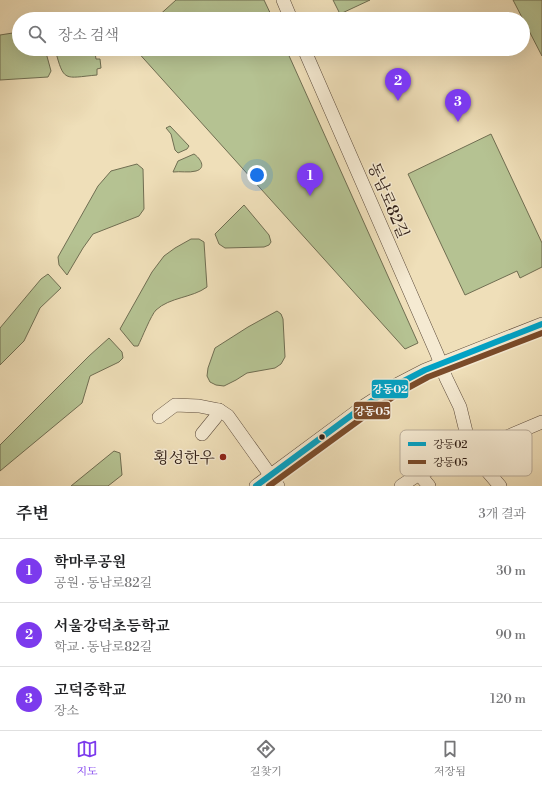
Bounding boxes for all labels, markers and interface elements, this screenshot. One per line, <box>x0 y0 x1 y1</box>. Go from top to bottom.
search box <box>12 12 530 56</box>
icon: search <box>26 23 48 45</box>
text: 장소 검색 <box>58 26 119 45</box>
pin: 2 <box>385 68 411 101</box>
pin: 3 <box>445 89 471 122</box>
street label: 동남로82길 <box>363 159 413 241</box>
pin: 1 <box>297 163 323 196</box>
your location <box>247 165 267 185</box>
line badge: 강동02 <box>371 379 409 399</box>
text: 강동02 <box>372 383 408 397</box>
line badge: 강동05 <box>353 401 391 420</box>
text: 강동05 <box>354 405 390 419</box>
legend <box>400 430 532 476</box>
unlabelled marker <box>317 432 327 442</box>
text: 강동02 <box>433 438 468 452</box>
place label: 횡성한우 <box>153 448 215 468</box>
marker: 횡성한우 <box>218 452 228 462</box>
text: 강동05 <box>433 456 468 470</box>
text: 주변 <box>16 503 49 525</box>
text: 3개 결과 <box>478 506 526 522</box>
text: 학마루공원 <box>54 553 126 572</box>
text: 1 <box>26 563 32 579</box>
text: 30 m <box>496 563 526 579</box>
text: 공원 · 동남로82길 <box>54 575 152 591</box>
text: 서울강덕초등학교 <box>54 617 170 636</box>
text: 2 <box>25 627 33 643</box>
text: 90 m <box>495 627 526 643</box>
text: 학교 · 동남로82길 <box>54 639 152 655</box>
text: 고덕중학교 <box>54 681 126 700</box>
text: 3 <box>25 691 33 707</box>
text: 120 m <box>490 691 526 707</box>
text: 장소 <box>54 703 79 719</box>
tab: 지도 <box>76 738 98 779</box>
tab: 길찾기 <box>250 738 282 779</box>
tab: 저장됨 <box>434 738 466 779</box>

